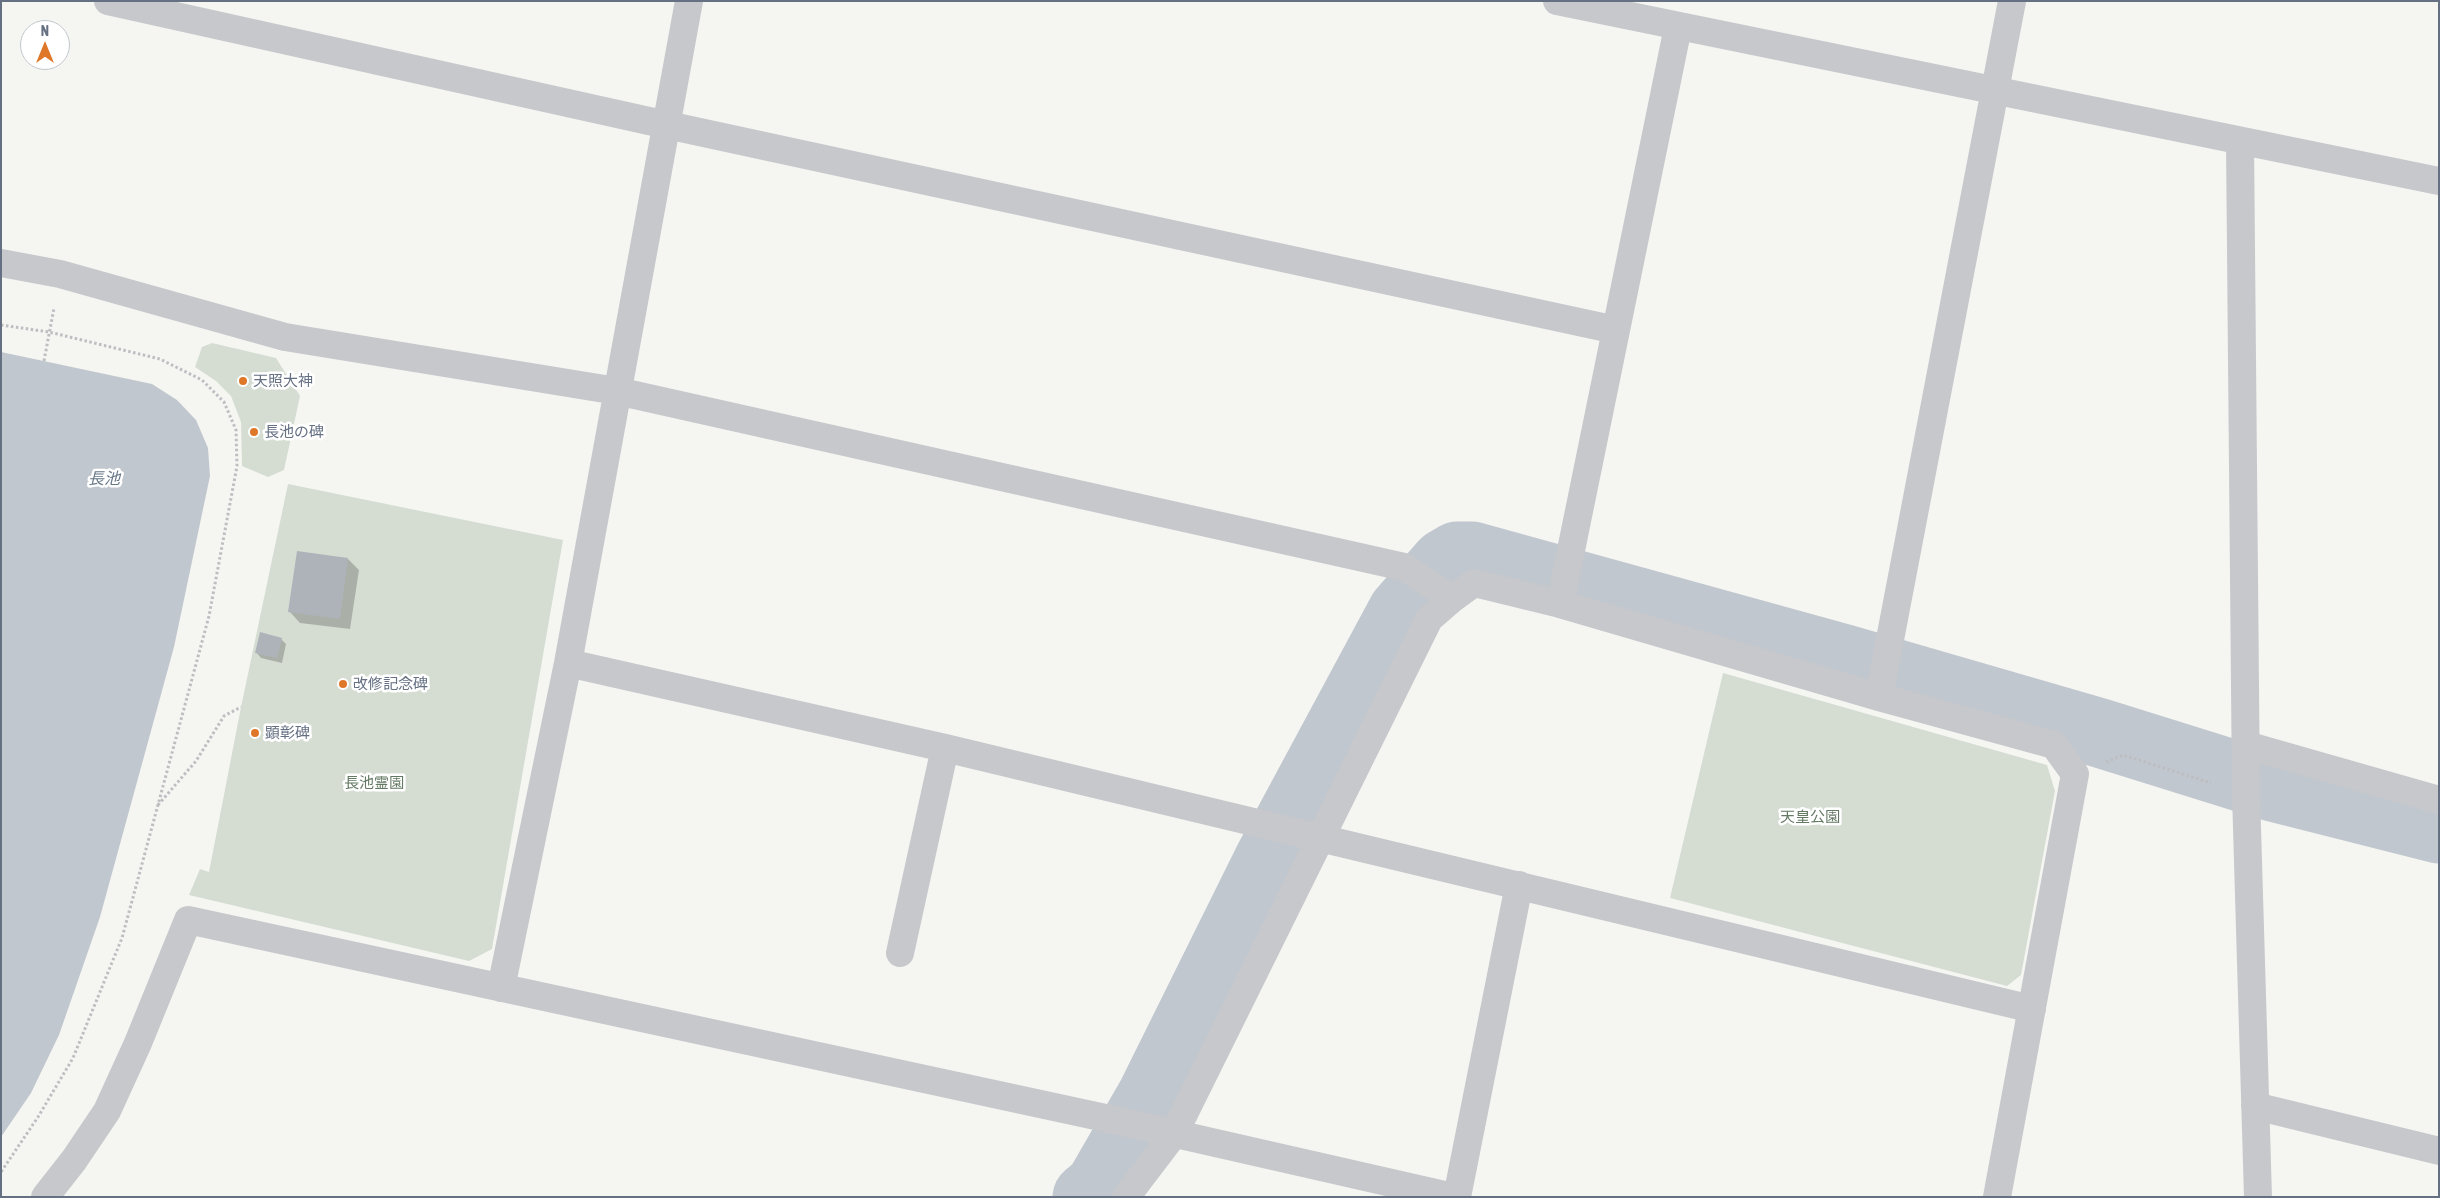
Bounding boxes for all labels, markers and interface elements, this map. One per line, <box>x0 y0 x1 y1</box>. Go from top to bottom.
north arrow <box>20 20 70 70</box>
text: N <box>41 23 49 39</box>
place label: 天照大神 <box>253 372 313 390</box>
marker: 天照大神 <box>237 375 249 387</box>
place label: 長池の碑 <box>264 423 324 441</box>
marker: 長池の碑 <box>248 426 260 438</box>
water label: 長池 <box>88 469 120 489</box>
place label: 改修記念碑 <box>353 675 428 693</box>
marker: 改修記念碑 <box>337 678 349 690</box>
place label: 顕彰碑 <box>265 724 310 742</box>
marker: 顕彰碑 <box>249 727 261 739</box>
park label: 長池霊園 <box>344 774 404 792</box>
park label: 天皇公園 <box>1780 808 1840 826</box>

